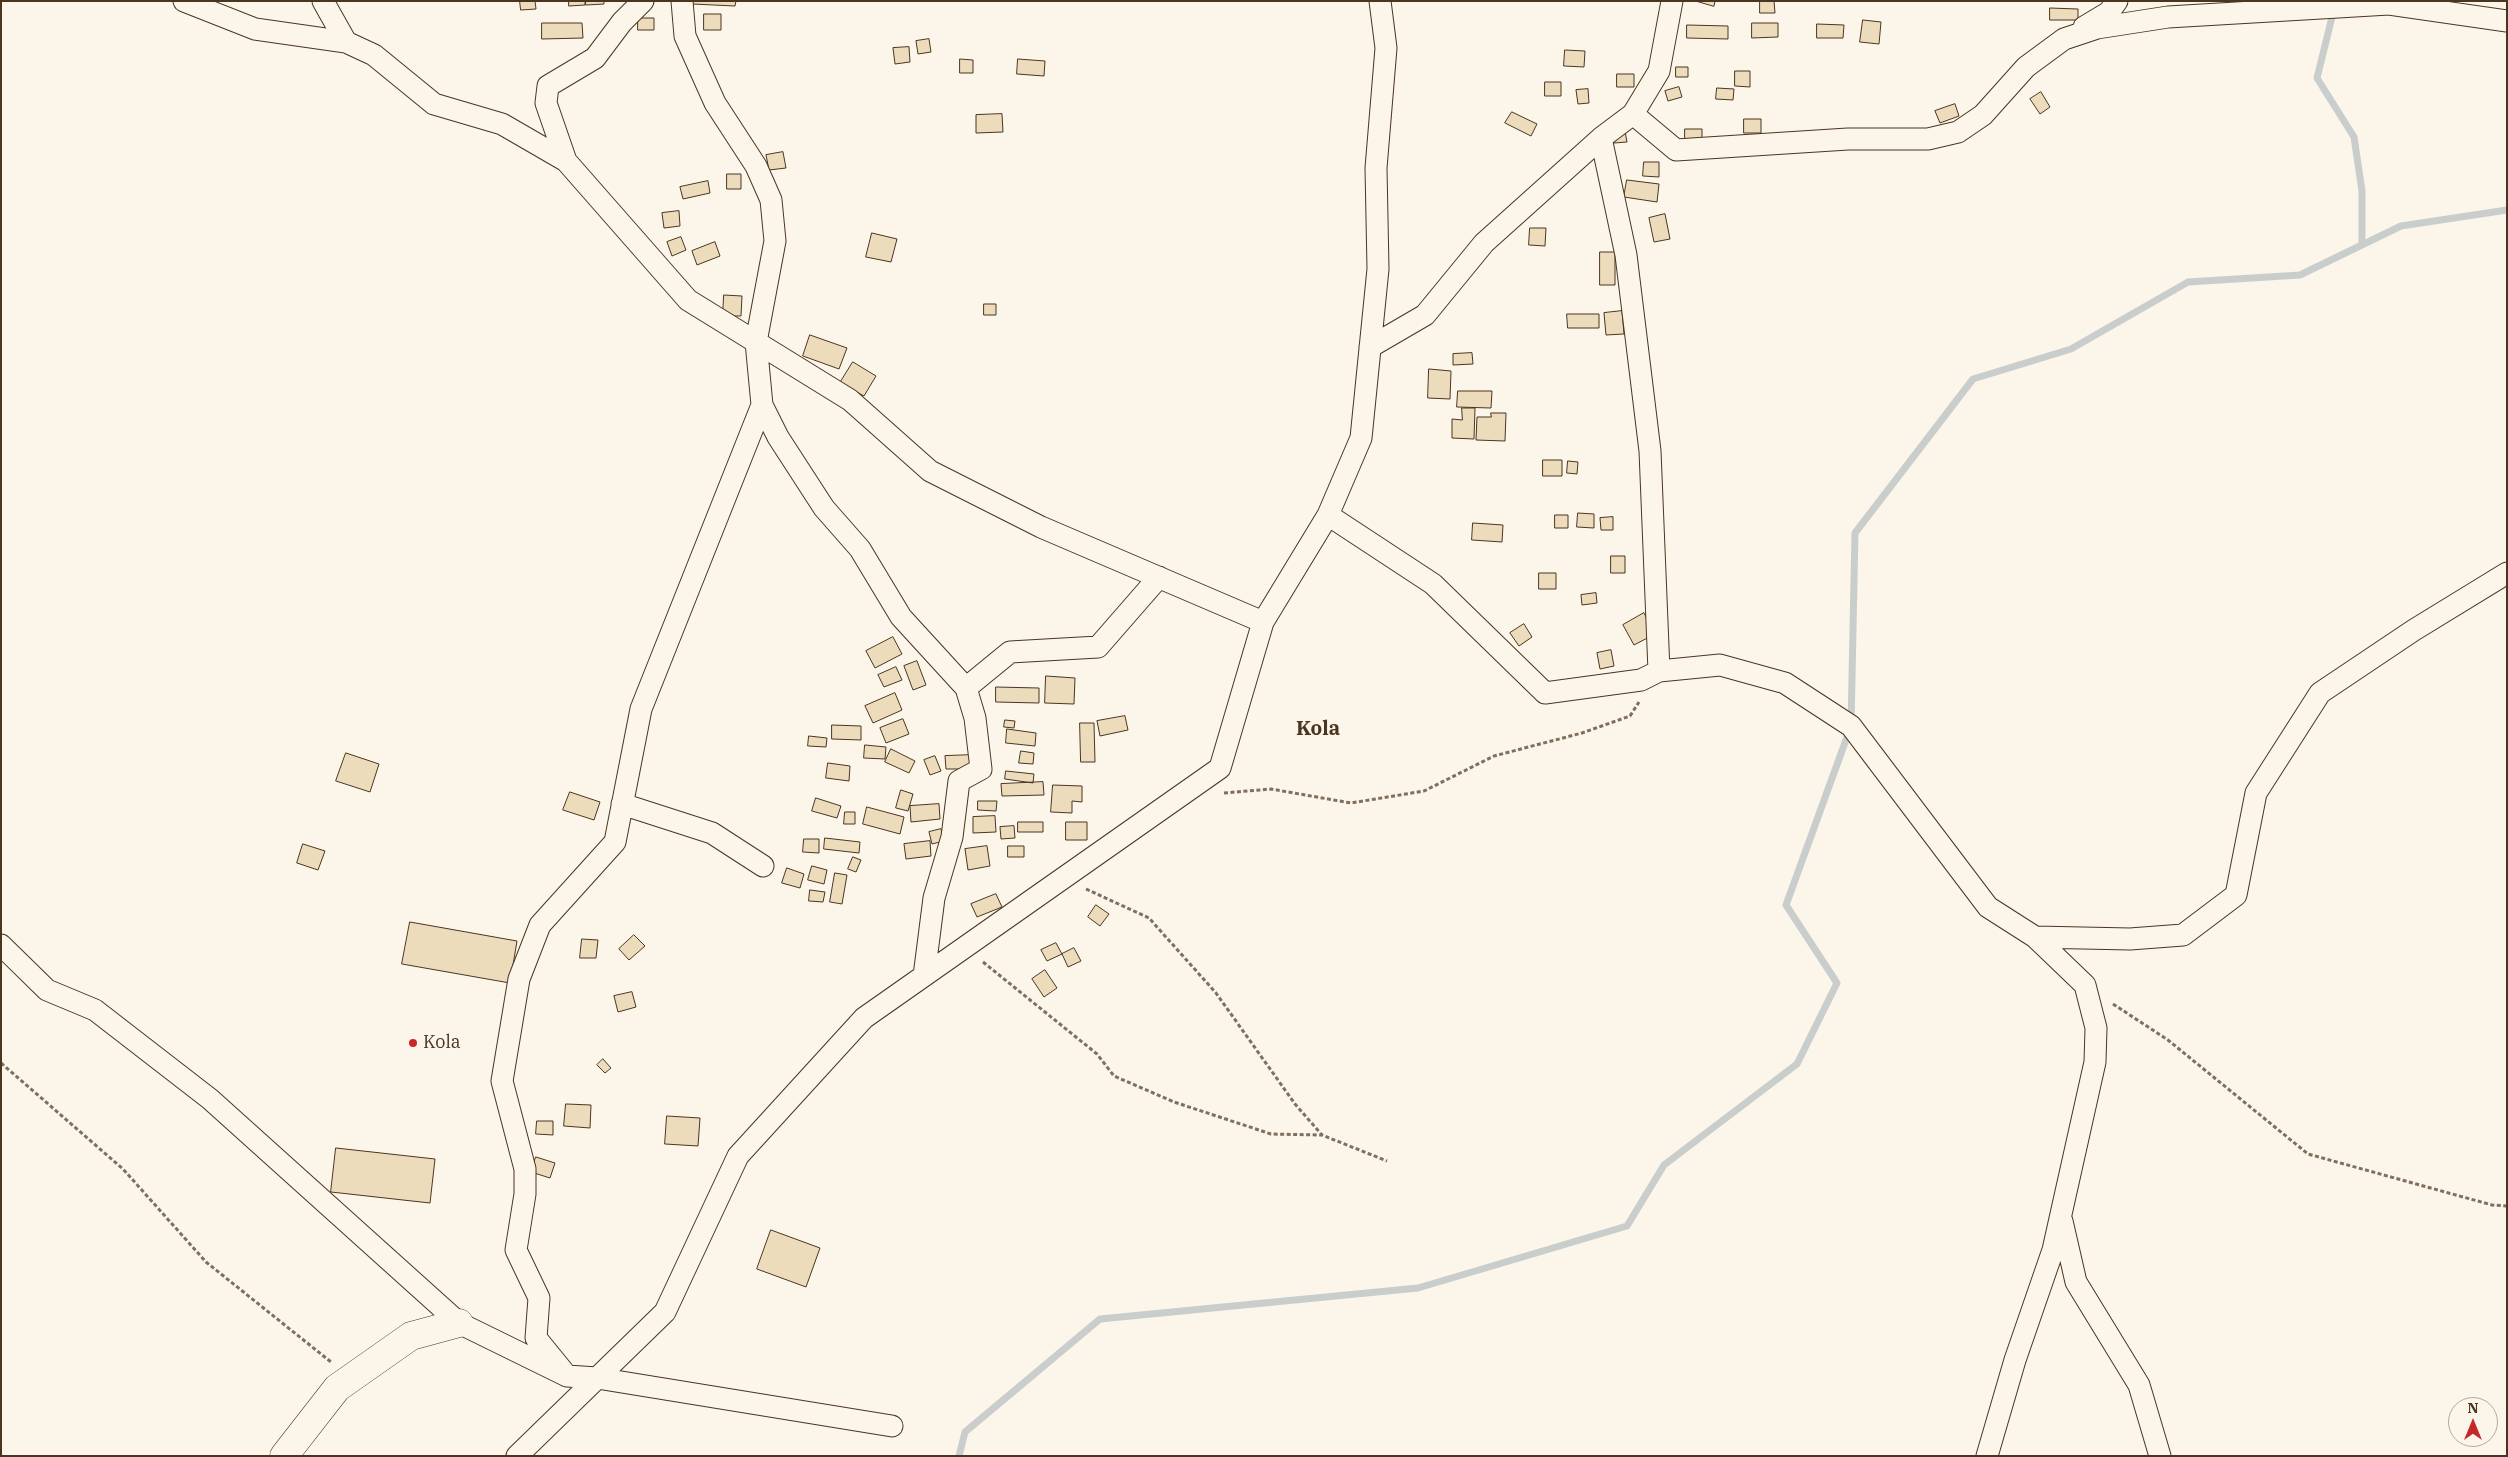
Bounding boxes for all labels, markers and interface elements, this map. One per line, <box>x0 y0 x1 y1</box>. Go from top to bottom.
district label: Kola <box>1296 717 1340 741</box>
place label: Kola <box>423 1032 461 1054</box>
marker: Kola <box>407 1037 419 1049</box>
north arrow <box>2448 1397 2498 1447</box>
text: N <box>2467 1399 2479 1417</box>

